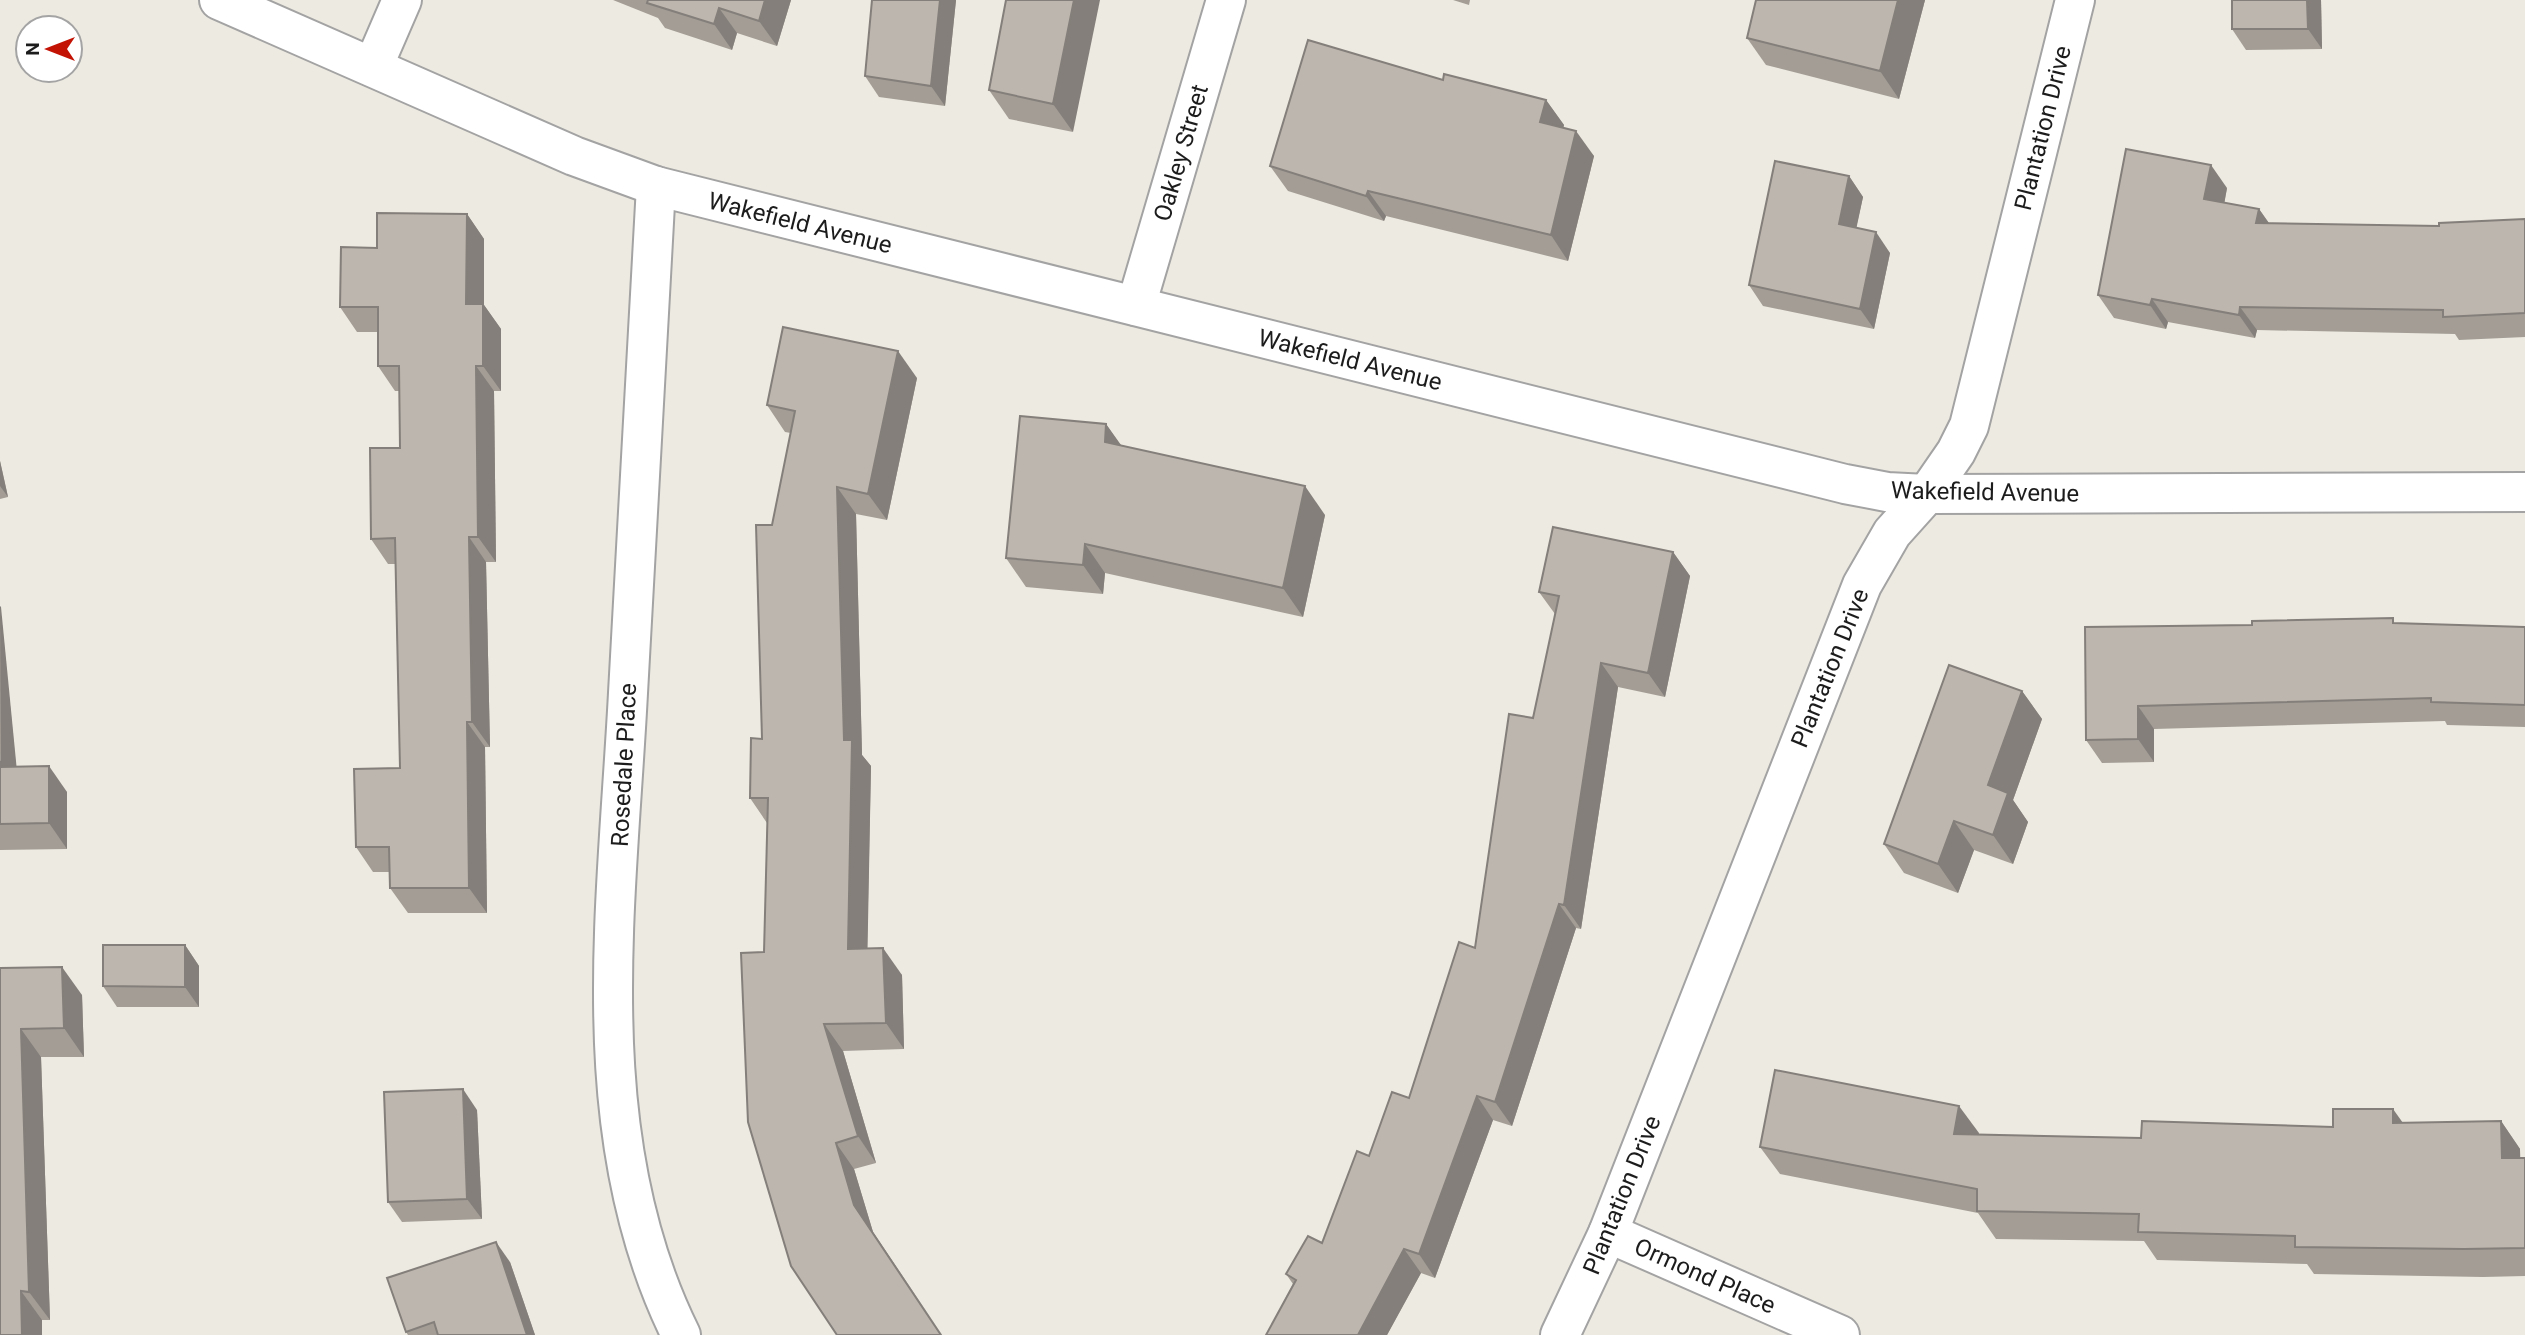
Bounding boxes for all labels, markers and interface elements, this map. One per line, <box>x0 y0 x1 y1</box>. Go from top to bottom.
north arrow <box>14 14 84 84</box>
text: N <box>21 42 44 56</box>
street label: Plantation Drive <box>2009 43 2077 213</box>
street label: Oakley Street <box>1148 81 1214 225</box>
street label: Wakefield Avenue <box>705 187 895 259</box>
street label: Wakefield Avenue <box>1255 324 1445 396</box>
street label: Wakefield Avenue <box>1891 476 2079 508</box>
street label: Plantation Drive <box>1785 585 1875 751</box>
street label: Rosedale Place <box>606 682 642 848</box>
street label: Plantation Drive <box>1577 1112 1667 1278</box>
street label: Ormond Place <box>1630 1232 1780 1320</box>

